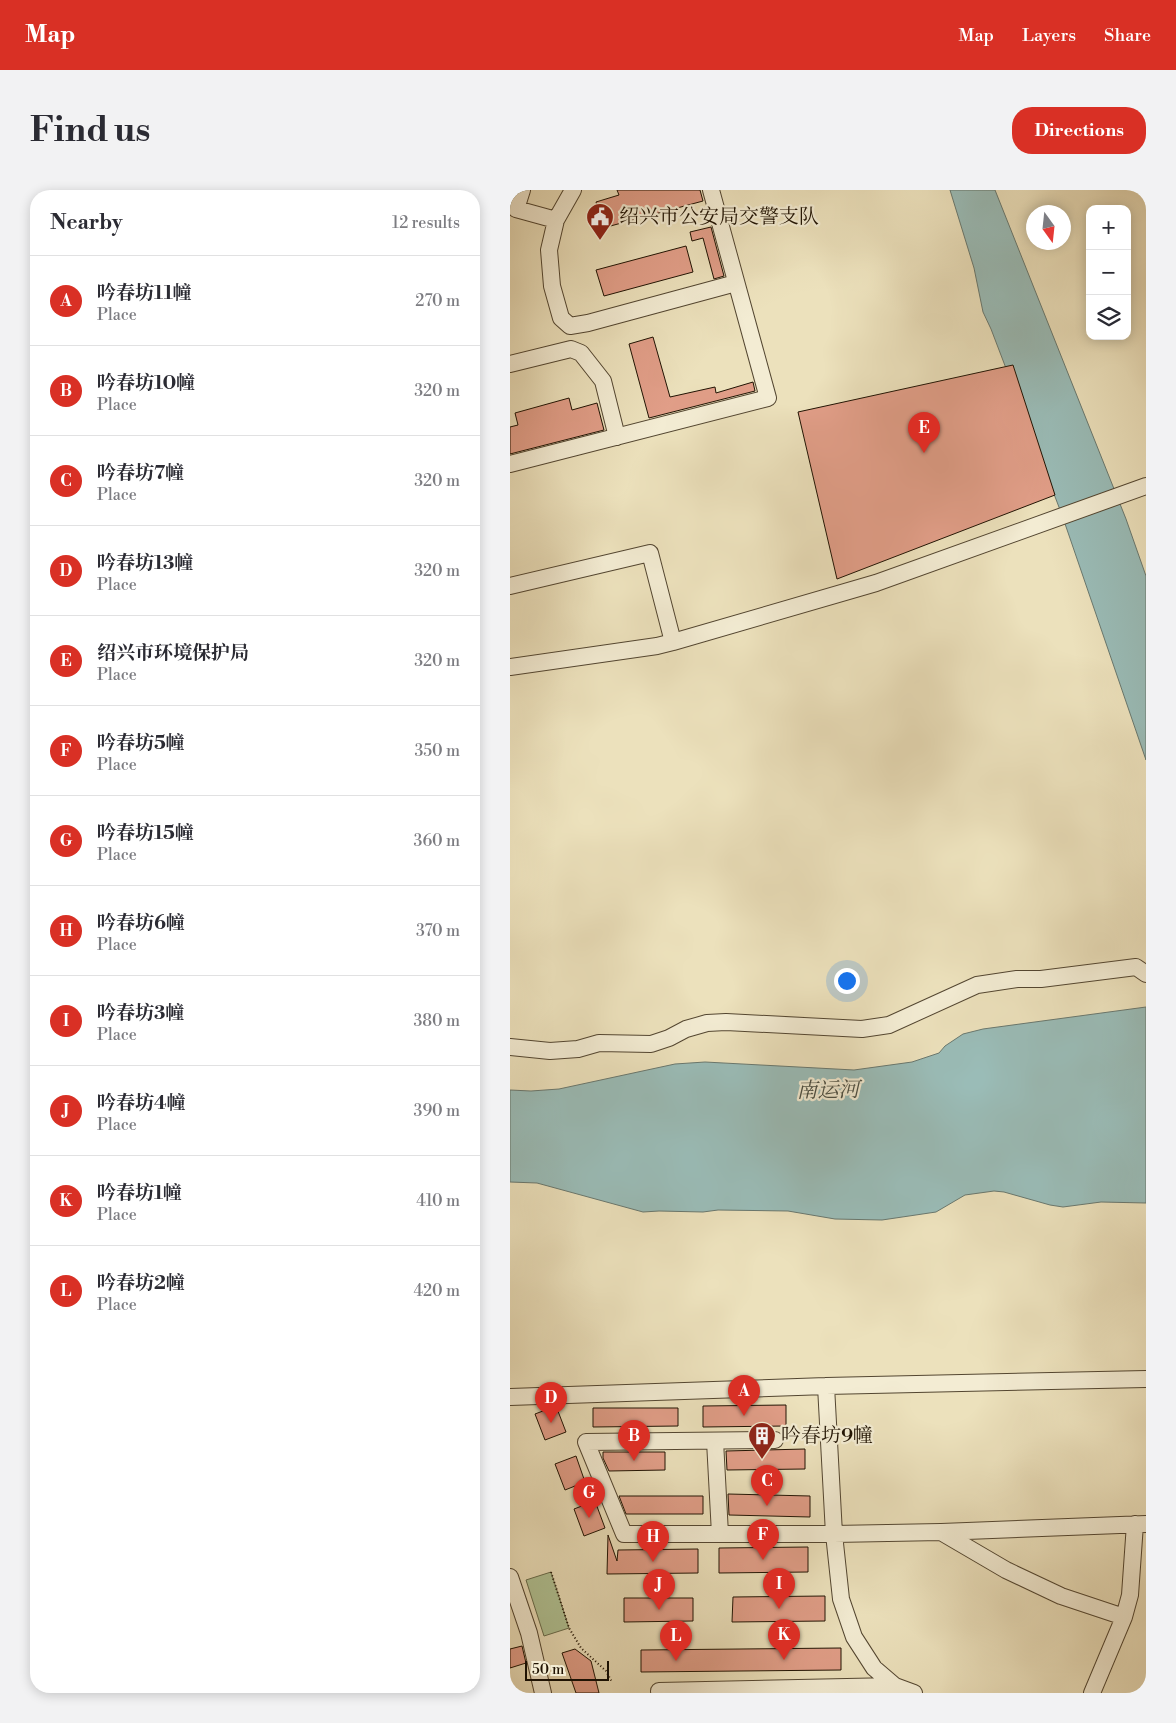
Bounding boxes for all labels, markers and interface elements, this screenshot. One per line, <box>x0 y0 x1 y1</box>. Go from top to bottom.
text: Map <box>25 20 75 50</box>
text: Map <box>959 24 994 47</box>
text: Layers <box>1022 24 1076 47</box>
text: Share <box>1104 24 1151 47</box>
button: Directions <box>1012 107 1146 154</box>
text: Find us <box>30 109 150 152</box>
public building icon: 绍兴市公安局交警支队 <box>585 202 615 241</box>
place label: 绍兴市公安局交警支队 <box>619 205 819 230</box>
north arrow <box>1026 205 1071 250</box>
map controls <box>1086 205 1131 340</box>
button: + <box>1086 205 1131 250</box>
text: Nearby <box>50 210 123 236</box>
text: 12 results <box>392 213 460 233</box>
button: − <box>1086 250 1131 295</box>
text: 吟春坊11幢 <box>97 281 192 305</box>
text: A <box>60 291 72 311</box>
text: 270 m <box>415 291 460 311</box>
button: layers <box>1086 295 1131 340</box>
text: Place <box>97 305 137 325</box>
text: 吟春坊10幢 <box>97 371 195 395</box>
text: B <box>60 381 72 401</box>
text: 320 m <box>414 381 460 401</box>
text: Place <box>97 395 137 415</box>
pin: E <box>908 412 940 453</box>
text: 吟春坊7幢 <box>97 461 184 485</box>
text: C <box>60 471 72 491</box>
text: 320 m <box>414 471 460 491</box>
text: Place <box>97 485 137 505</box>
text: 吟春坊13幢 <box>97 551 194 575</box>
text: D <box>60 561 72 581</box>
text: 320 m <box>414 561 460 581</box>
text: Place <box>97 575 137 595</box>
text: 绍兴市环境保护局 <box>97 641 249 665</box>
text: E <box>60 651 72 671</box>
text: 320 m <box>414 651 460 671</box>
text: Place <box>97 665 137 685</box>
text: 吟春坊5幢 <box>97 731 185 755</box>
text: F <box>60 741 72 761</box>
text: 350 m <box>414 741 460 761</box>
text: Place <box>97 755 137 775</box>
text: 吟春坊15幢 <box>97 821 194 845</box>
text: G <box>60 831 72 851</box>
text: 360 m <box>414 831 460 851</box>
text: Place <box>97 845 137 865</box>
text: 吟春坊6幢 <box>97 911 185 935</box>
text: H <box>59 921 73 941</box>
text: 370 m <box>416 921 460 941</box>
text: Place <box>97 935 137 955</box>
your location <box>834 968 860 994</box>
text: 吟春坊3幢 <box>97 1001 184 1025</box>
text: I <box>63 1011 69 1031</box>
text: 380 m <box>413 1011 460 1031</box>
text: Place <box>97 1025 137 1045</box>
water label: 南运河 <box>796 1077 864 1105</box>
text: 吟春坊4幢 <box>97 1091 186 1115</box>
text: J <box>63 1101 69 1121</box>
text: 390 m <box>414 1101 460 1121</box>
text: Place <box>97 1115 137 1135</box>
text: 吟春坊1幢 <box>97 1181 182 1205</box>
text: K <box>60 1191 72 1211</box>
text: 410 m <box>416 1191 460 1211</box>
text: Place <box>97 1205 137 1225</box>
text: 吟春坊2幢 <box>97 1271 185 1295</box>
text: L <box>61 1281 71 1301</box>
text: 420 m <box>413 1281 460 1301</box>
text: Place <box>97 1295 137 1315</box>
pin: A <box>728 1375 760 1416</box>
pin: D <box>535 1382 567 1423</box>
pin: B <box>618 1420 650 1461</box>
building icon: 吟春坊9幢 <box>747 1421 777 1460</box>
place label: 吟春坊9幢 <box>781 1424 873 1449</box>
pin: C <box>751 1465 783 1506</box>
pin: G <box>573 1477 605 1518</box>
pin: F <box>747 1519 779 1560</box>
pin: H <box>637 1521 669 1562</box>
pin: I <box>763 1568 795 1609</box>
pin: J <box>643 1569 675 1610</box>
pin: K <box>768 1619 800 1660</box>
pin: L <box>660 1620 692 1661</box>
scale bar <box>525 1658 609 1681</box>
text: 50 m <box>532 1661 564 1679</box>

